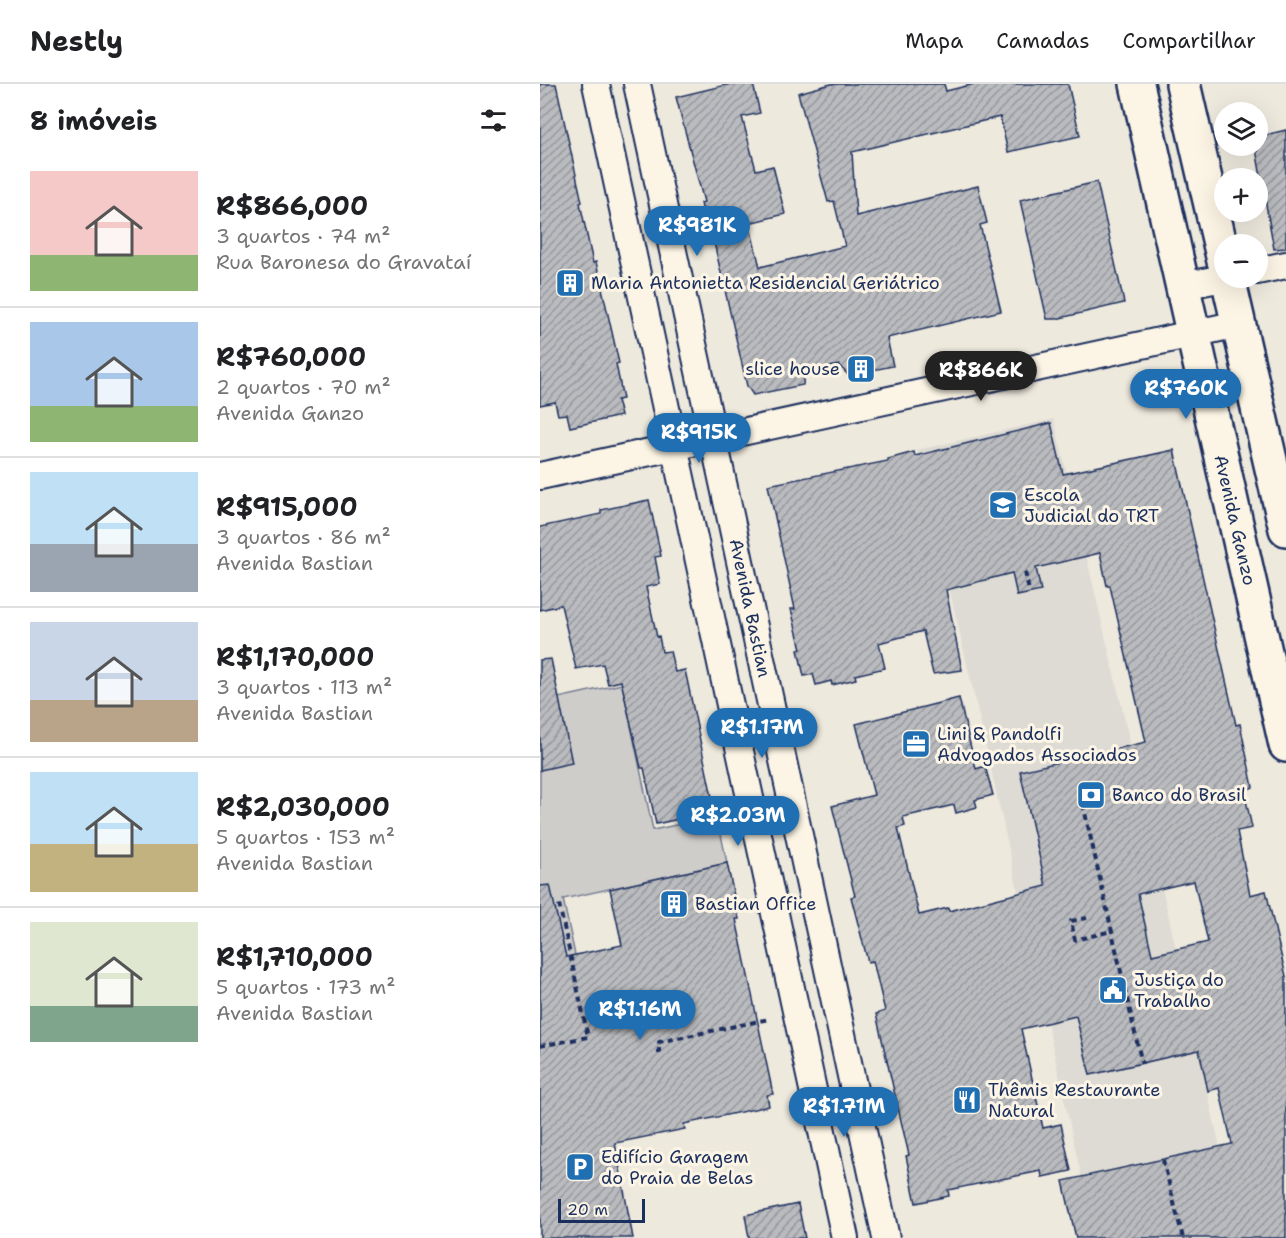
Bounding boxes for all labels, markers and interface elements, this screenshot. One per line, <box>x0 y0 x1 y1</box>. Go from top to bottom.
text: Nestly <box>30 22 123 60</box>
text: Mapa <box>905 27 963 55</box>
text: Camadas <box>996 27 1090 55</box>
text: Compartilhar <box>1123 27 1256 55</box>
map controls <box>1214 102 1268 288</box>
button: layers <box>1214 102 1268 156</box>
text: 8 imóveis <box>30 103 157 138</box>
icon: filters <box>477 104 510 137</box>
button: + <box>1214 168 1268 222</box>
text: R$866,000 <box>216 188 368 223</box>
icon: home <box>78 195 150 267</box>
pin: R$981K <box>648 206 746 257</box>
text: R$981K <box>658 212 736 238</box>
text: 3 quartos · 74 m² <box>216 223 390 249</box>
button: − <box>1214 234 1268 288</box>
text: Rua Baronesa do Gravataí <box>216 249 471 275</box>
building icon: Maria Antonietta Residencial Geriátrico <box>554 267 586 299</box>
place label: Maria Antonietta Residencial Geriátrico <box>591 271 940 295</box>
text: R$760,000 <box>216 339 366 374</box>
icon: home <box>78 346 150 418</box>
pin: R$866K <box>932 351 1030 402</box>
building icon: slice house <box>845 353 877 385</box>
place label: slice house <box>745 357 840 381</box>
text: R$866K <box>939 357 1023 383</box>
pin: R$760K <box>1137 369 1235 420</box>
text: 2 quartos · 70 m² <box>216 374 391 400</box>
text: R$760K <box>1144 375 1228 401</box>
text: Avenida Ganzo <box>216 400 364 426</box>
pin: R$915K <box>650 413 748 464</box>
text: R$915K <box>661 419 737 445</box>
street label: Avenida Ganzo <box>1208 452 1262 588</box>
place label: Escola Judicial do TRT <box>1024 483 1159 528</box>
text: R$915,000 <box>216 489 358 524</box>
school or university icon: Escola Judicial do TRT <box>987 489 1019 521</box>
icon: home <box>78 496 150 568</box>
text: 3 quartos · 86 m² <box>216 524 391 550</box>
street label: Avenida Bastian <box>724 536 776 680</box>
text: Avenida Bastian <box>216 550 373 576</box>
text: R$1,170,000 <box>216 639 374 674</box>
icon: home <box>78 646 150 718</box>
text: 3 quartos · 113 m² <box>216 674 392 700</box>
text: Avenida Bastian <box>216 700 373 726</box>
pin: R$1.17M <box>707 708 817 759</box>
text: R$1.17M <box>720 714 804 740</box>
place label: Lini & Pandolfi Advogados Associados <box>937 722 1137 767</box>
office icon: Lini & Pandolfi Advogados Associados <box>900 728 932 760</box>
bank icon: Banco do Brasil <box>1075 779 1107 811</box>
place label: Banco do Brasil <box>1112 783 1247 807</box>
text: R$2,030,000 <box>216 789 390 824</box>
icon: home <box>78 796 150 868</box>
pin: R$2.03M <box>683 796 793 847</box>
text: R$2.03M <box>690 802 786 828</box>
text: 5 quartos · 153 m² <box>216 824 395 850</box>
text: Avenida Bastian <box>216 850 373 876</box>
building icon: Bastian Office <box>658 888 690 920</box>
place label: Bastian Office <box>695 892 817 916</box>
text: R$1,710,000 <box>216 939 373 974</box>
icon: home <box>78 946 150 1018</box>
place label: Justiça do Trabalho <box>1134 968 1224 1013</box>
text: 5 quartos · 173 m² <box>216 974 395 1000</box>
public building icon: Justiça do Trabalho <box>1097 974 1129 1006</box>
pin: R$1.16M <box>585 990 695 1041</box>
text: R$1.16M <box>599 996 681 1022</box>
text: Avenida Bastian <box>216 1000 373 1026</box>
place label: Thêmis Restaurante Natural <box>988 1078 1161 1123</box>
restaurant icon: Thêmis Restaurante Natural <box>951 1084 983 1116</box>
pin: R$1.71M <box>789 1087 899 1138</box>
text: R$1.71M <box>803 1093 885 1119</box>
place label: Edifício Garagem do Praia de Belas <box>601 1145 754 1190</box>
parking icon: Edifício Garagem do Praia de Belas <box>564 1151 596 1183</box>
scale bar <box>558 1196 645 1224</box>
text: 20 m <box>567 1199 608 1220</box>

